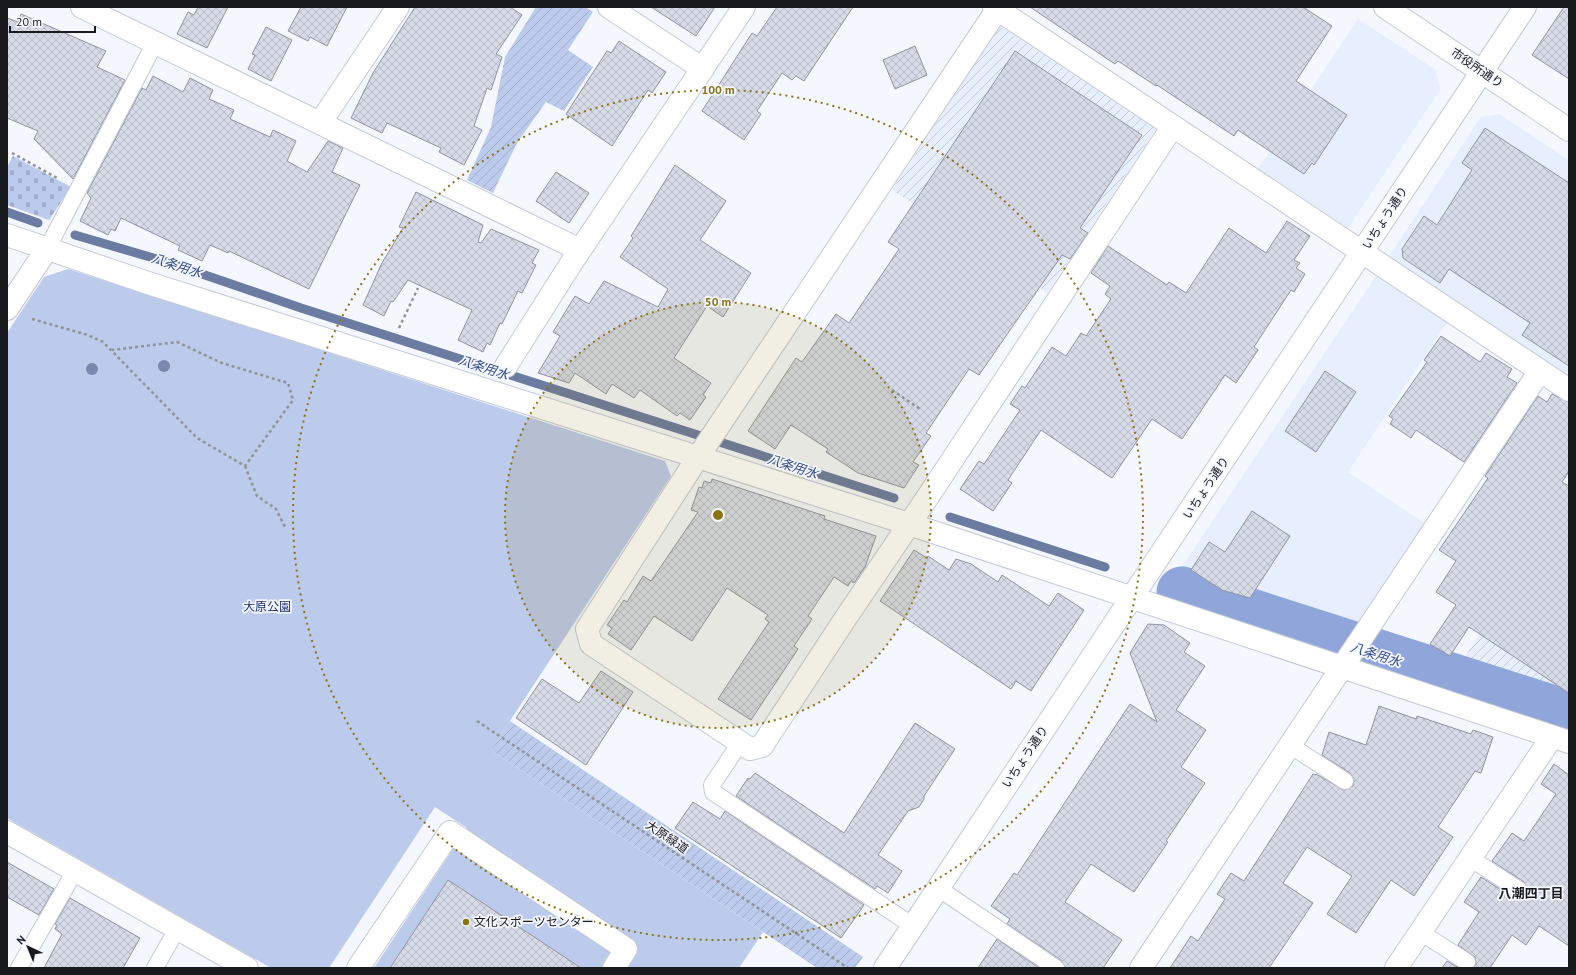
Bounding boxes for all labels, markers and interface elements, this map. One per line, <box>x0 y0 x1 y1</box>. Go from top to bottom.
scale bar <box>10 8 95 34</box>
text: 20 m <box>16 14 42 29</box>
street label: 市役所通り <box>1448 45 1506 91</box>
text: 100 m <box>701 82 735 97</box>
street label: いちょう通り <box>1359 183 1410 252</box>
water label: 八条用水 <box>149 249 206 282</box>
text: 50 m <box>705 294 731 309</box>
water label: 八条用水 <box>456 351 513 384</box>
water label: 八条用水 <box>765 450 822 483</box>
street label: いちょう通り <box>1179 454 1232 522</box>
centre of rings <box>711 508 725 522</box>
park label: 大原公園 <box>243 599 291 614</box>
water label: 八条用水 <box>1348 638 1405 671</box>
street label: いちょう通り <box>998 723 1051 791</box>
street label: 大原緑道 <box>643 817 691 856</box>
district label: 八潮四丁目 <box>1498 885 1564 902</box>
place label: 文化スポーツセンター <box>474 914 594 929</box>
marker: 文化スポーツセンター <box>461 917 471 927</box>
north arrow <box>8 927 48 967</box>
text: N <box>14 932 29 947</box>

